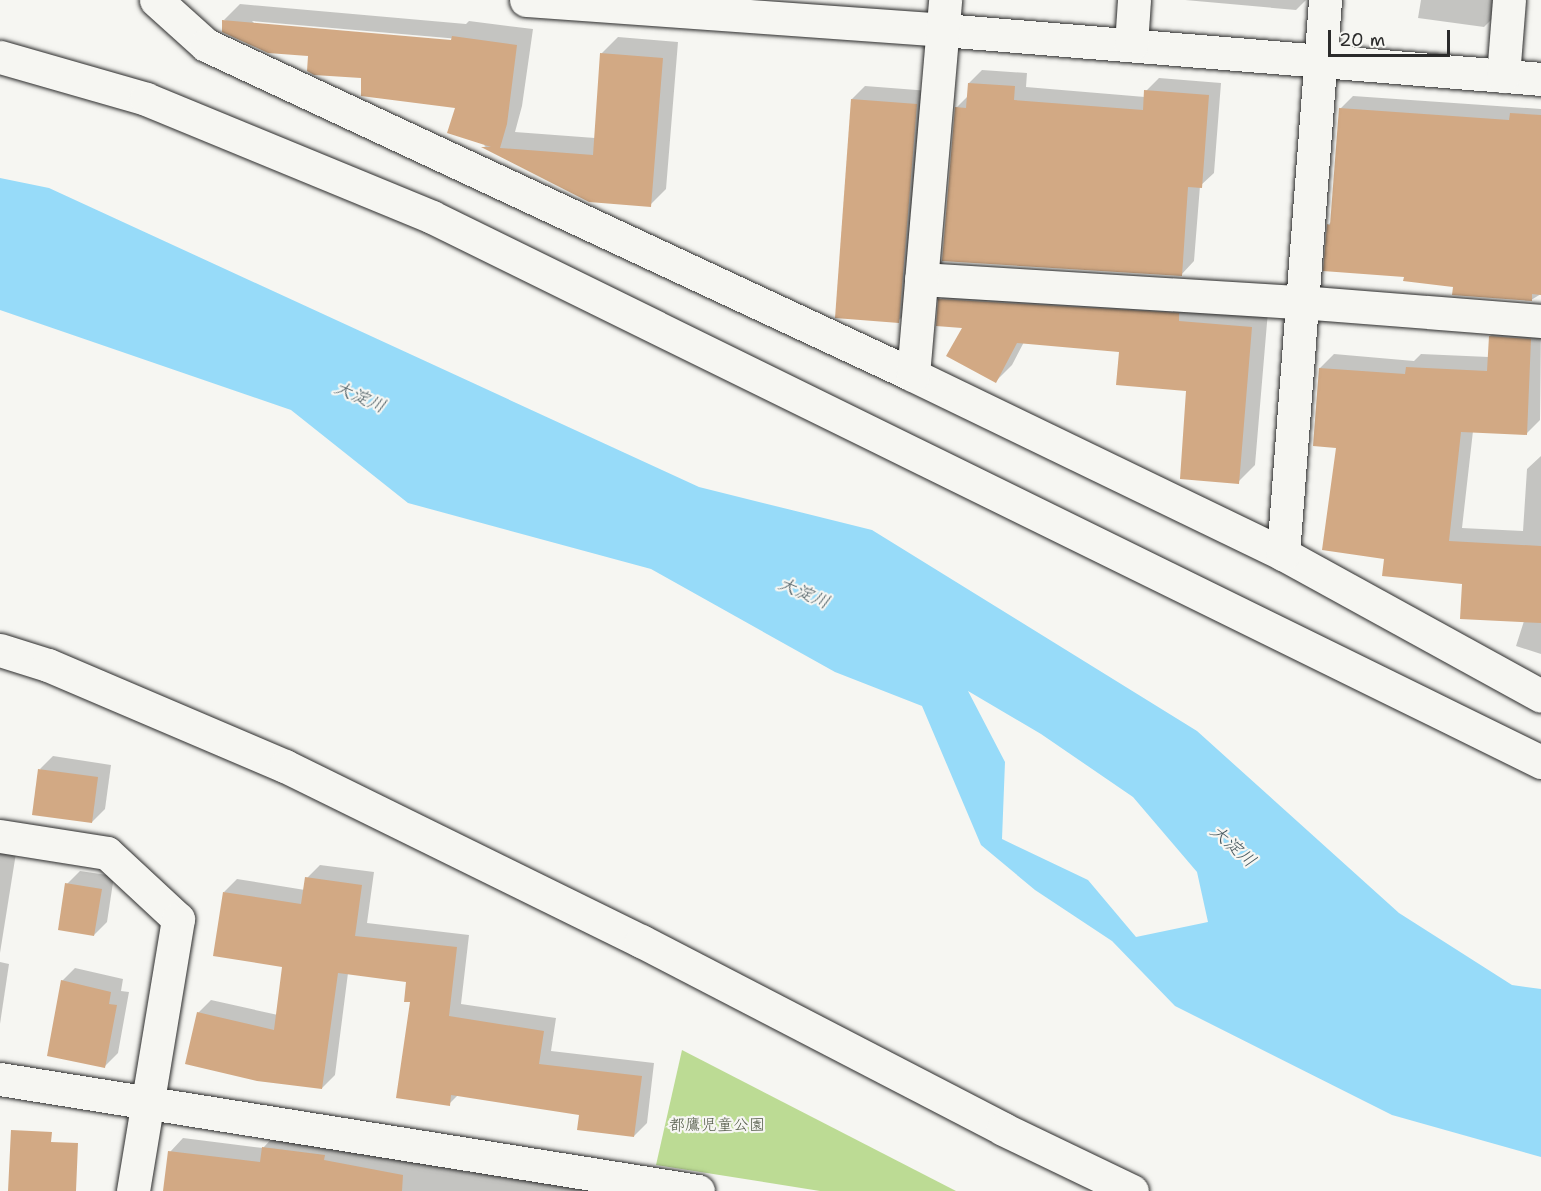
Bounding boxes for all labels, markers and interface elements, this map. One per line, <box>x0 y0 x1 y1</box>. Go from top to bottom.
scale bar <box>1331 18 1452 56</box>
text: 20 m <box>1339 28 1385 52</box>
water label: 大淀川 <box>331 377 389 417</box>
water label: 大淀川 <box>775 573 833 613</box>
water label: 大淀川 <box>1206 820 1260 872</box>
park label: 都鷹児童公園 <box>669 1115 765 1135</box>

